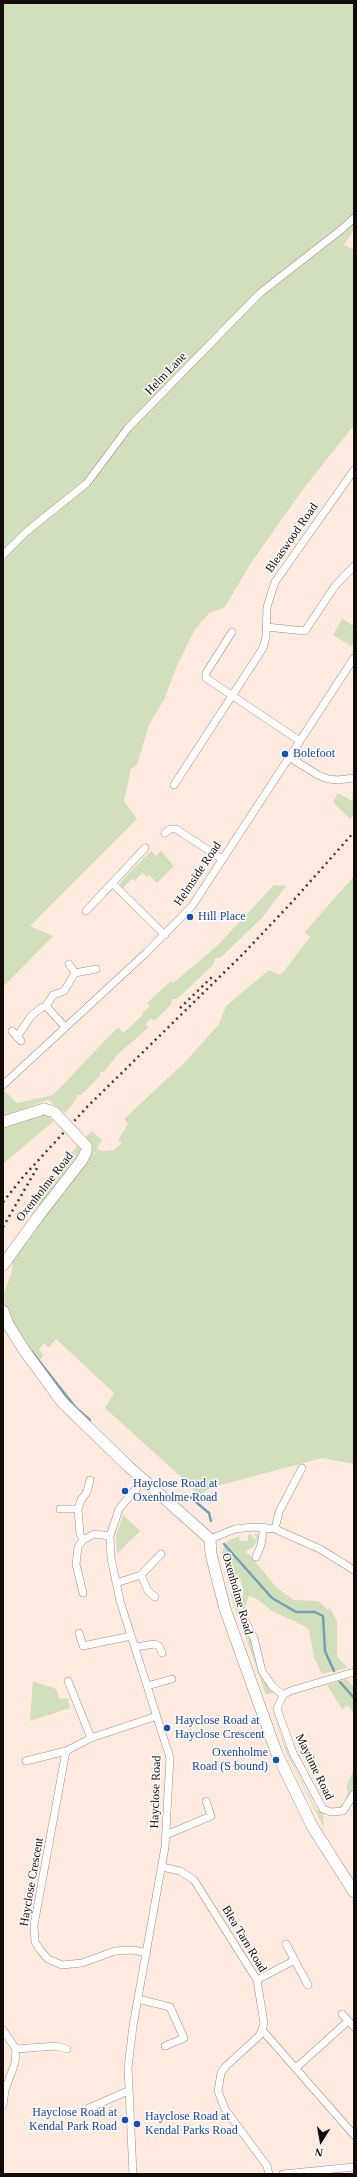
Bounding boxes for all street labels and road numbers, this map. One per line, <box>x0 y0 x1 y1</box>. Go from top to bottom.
street label: Helm Lane <box>142 350 190 398</box>
street label: Bleaswood Road <box>263 500 321 576</box>
street label: Helmside Road <box>171 839 225 909</box>
street label: Oxenholme Road <box>13 1149 77 1225</box>
street label: Oxenholme Road <box>218 1551 256 1637</box>
street label: Maytime Road <box>292 1732 336 1802</box>
street label: Hayclose Road <box>148 1755 164 1829</box>
street label: Hayclose Crescent <box>17 1837 47 1927</box>
street label: Blea Tarn Road <box>218 1903 270 1975</box>

